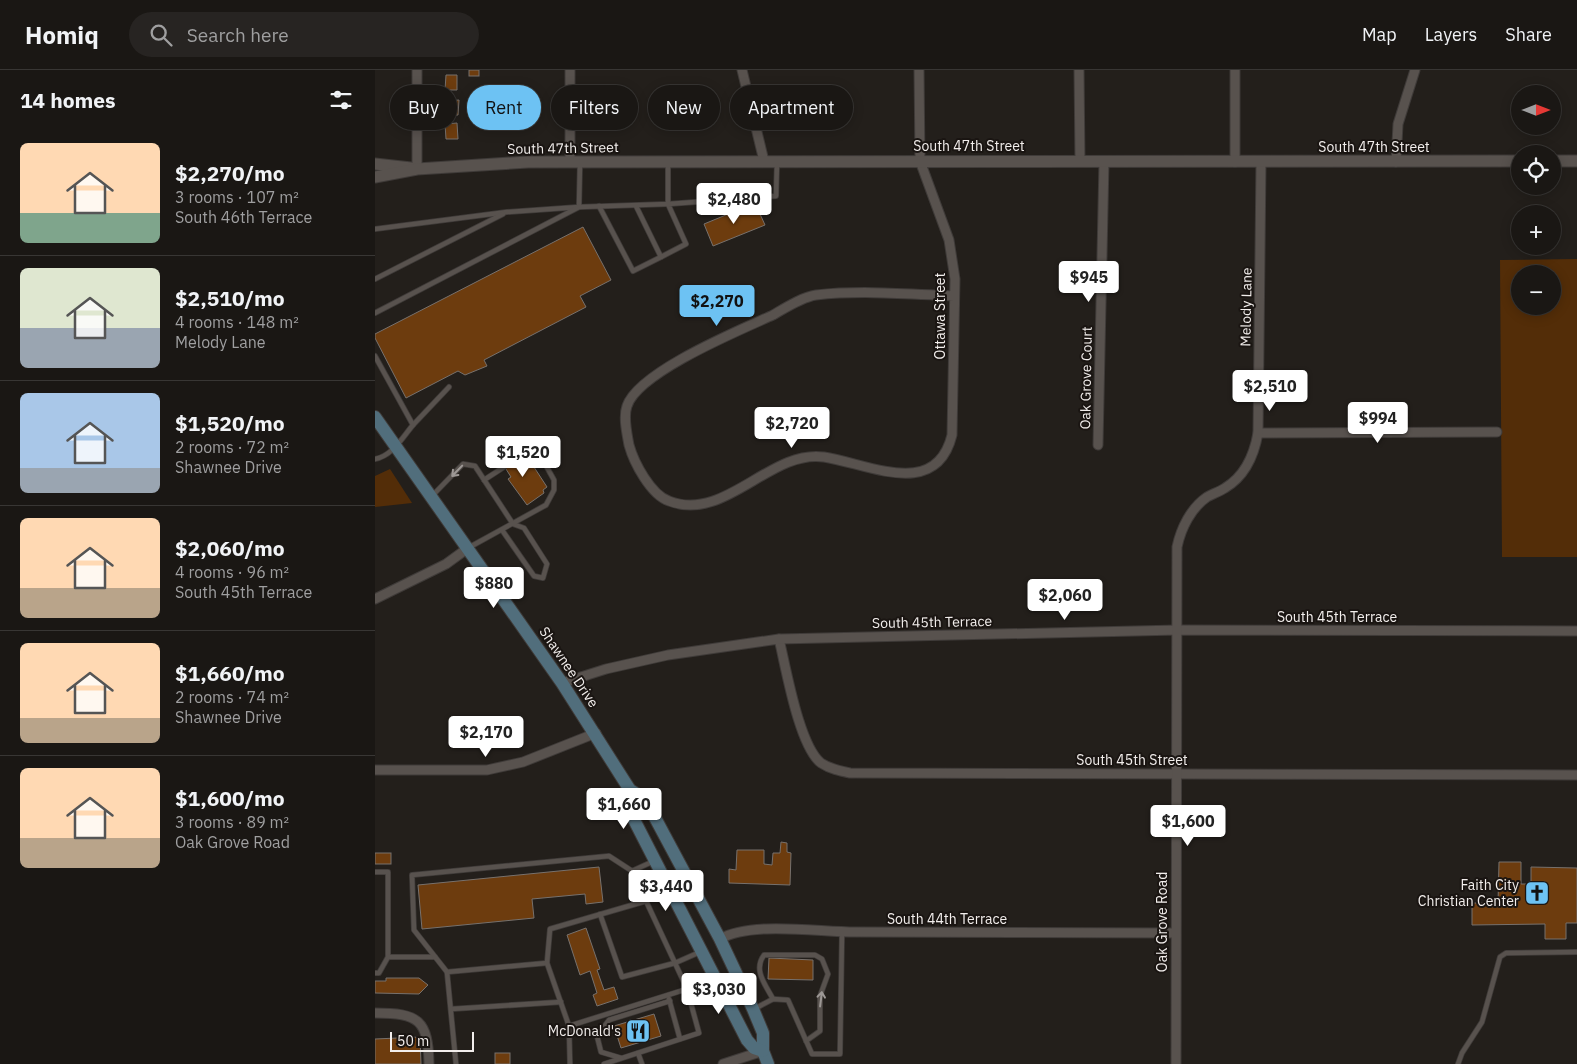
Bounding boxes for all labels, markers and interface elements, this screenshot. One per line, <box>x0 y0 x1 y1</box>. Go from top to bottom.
search box <box>129 12 479 57</box>
text: Homiq <box>25 19 99 51</box>
icon: search <box>147 21 175 49</box>
text: Search here <box>187 23 289 47</box>
text: Map <box>1362 23 1397 46</box>
text: Layers <box>1425 23 1477 46</box>
text: Share <box>1505 23 1552 46</box>
chip: Buy <box>390 85 457 130</box>
chip: Rent <box>467 85 541 130</box>
chip: Filters <box>551 85 638 130</box>
chip: New <box>648 85 720 130</box>
chip: Apartment <box>730 85 853 130</box>
north arrow <box>1511 85 1561 135</box>
map controls <box>1511 85 1561 315</box>
text: 14 homes <box>20 86 116 114</box>
icon: filters <box>327 86 355 114</box>
street label: South 47th Street <box>913 137 1025 155</box>
street label: South 47th Street <box>507 138 619 158</box>
street label: South 47th Street <box>1318 138 1430 156</box>
button: locate <box>1511 145 1561 195</box>
text: $2,270/mo <box>175 159 285 187</box>
icon: home <box>60 163 120 223</box>
pin: $2,480 <box>693 182 775 225</box>
text: 3 rooms · 107 m² <box>175 187 299 207</box>
text: $2,480 <box>708 189 760 209</box>
button: + <box>1511 205 1561 255</box>
text: South 46th Terrace <box>175 207 312 227</box>
pin: $945 <box>1059 260 1119 303</box>
button: − <box>1511 265 1561 315</box>
text: $945 <box>1070 267 1108 287</box>
street label: Melody Lane <box>1236 267 1256 347</box>
street label: Ottawa Street <box>931 272 949 359</box>
text: $2,510/mo <box>175 284 285 312</box>
pin: $2,270 <box>676 284 758 327</box>
icon: home <box>60 288 120 348</box>
text: $2,270 <box>691 291 743 311</box>
text: 4 rooms · 148 m² <box>175 312 299 332</box>
street label: Oak Grove Court <box>1076 326 1096 430</box>
text: Melody Lane <box>175 332 266 352</box>
pin: $2,510 <box>1229 370 1311 412</box>
text: $2,510 <box>1244 376 1296 396</box>
pin: $994 <box>1348 402 1408 444</box>
pin: $2,720 <box>751 406 833 449</box>
text: $994 <box>1359 408 1397 428</box>
text: $1,520/mo <box>175 409 285 437</box>
icon: home <box>60 413 120 473</box>
text: $2,720 <box>766 413 818 433</box>
pin: $1,520 <box>482 436 564 478</box>
text: 2 rooms · 72 m² <box>175 437 289 457</box>
text: $1,520 <box>497 442 549 462</box>
text: Shawnee Drive <box>175 457 282 477</box>
one-way arrow <box>451 464 463 477</box>
text: $2,060/mo <box>175 534 285 562</box>
icon: home <box>60 538 120 598</box>
text: 4 rooms · 96 m² <box>175 562 289 582</box>
pin: $880 <box>464 566 524 609</box>
text: $880 <box>475 573 513 593</box>
pin: $2,060 <box>1024 578 1106 621</box>
text: South 45th Terrace <box>175 582 312 602</box>
text: $2,060 <box>1039 585 1091 605</box>
street label: South 45th Terrace <box>1277 608 1397 626</box>
street label: South 45th Terrace <box>872 612 993 632</box>
street label: Shawnee Drive <box>535 623 603 711</box>
text: $1,660/mo <box>175 659 285 687</box>
icon: home <box>60 663 120 723</box>
text: 2 rooms · 74 m² <box>175 687 289 707</box>
text: Shawnee Drive <box>175 707 282 727</box>
pin: $2,170 <box>445 716 527 758</box>
text: $2,170 <box>460 722 512 742</box>
street label: South 45th Street <box>1076 751 1188 769</box>
text: $1,600/mo <box>175 784 285 812</box>
icon: home <box>60 788 120 848</box>
pin: $1,660 <box>583 788 665 830</box>
text: $1,660 <box>598 794 650 814</box>
pin: $1,600 <box>1147 804 1229 847</box>
text: $1,600 <box>1162 811 1214 831</box>
text: 3 rooms · 89 m² <box>175 812 289 832</box>
text: Oak Grove Road <box>175 832 290 852</box>
pin: $3,440 <box>625 870 707 912</box>
street label: Oak Grove Road <box>1153 872 1171 972</box>
text: $3,440 <box>640 876 692 896</box>
place label: Faith City Christian Center <box>1418 876 1519 910</box>
church icon: Faith City Christian Center <box>1524 880 1550 906</box>
street label: South 44th Terrace <box>887 910 1007 928</box>
pin: $3,030 <box>678 972 760 1015</box>
text: $3,030 <box>693 979 745 999</box>
one-way arrow <box>816 992 826 1008</box>
restaurant icon: McDonald's <box>625 1018 651 1044</box>
place label: McDonald's <box>548 1022 621 1040</box>
scale bar <box>390 1029 474 1052</box>
text: 50 m <box>397 1032 429 1050</box>

